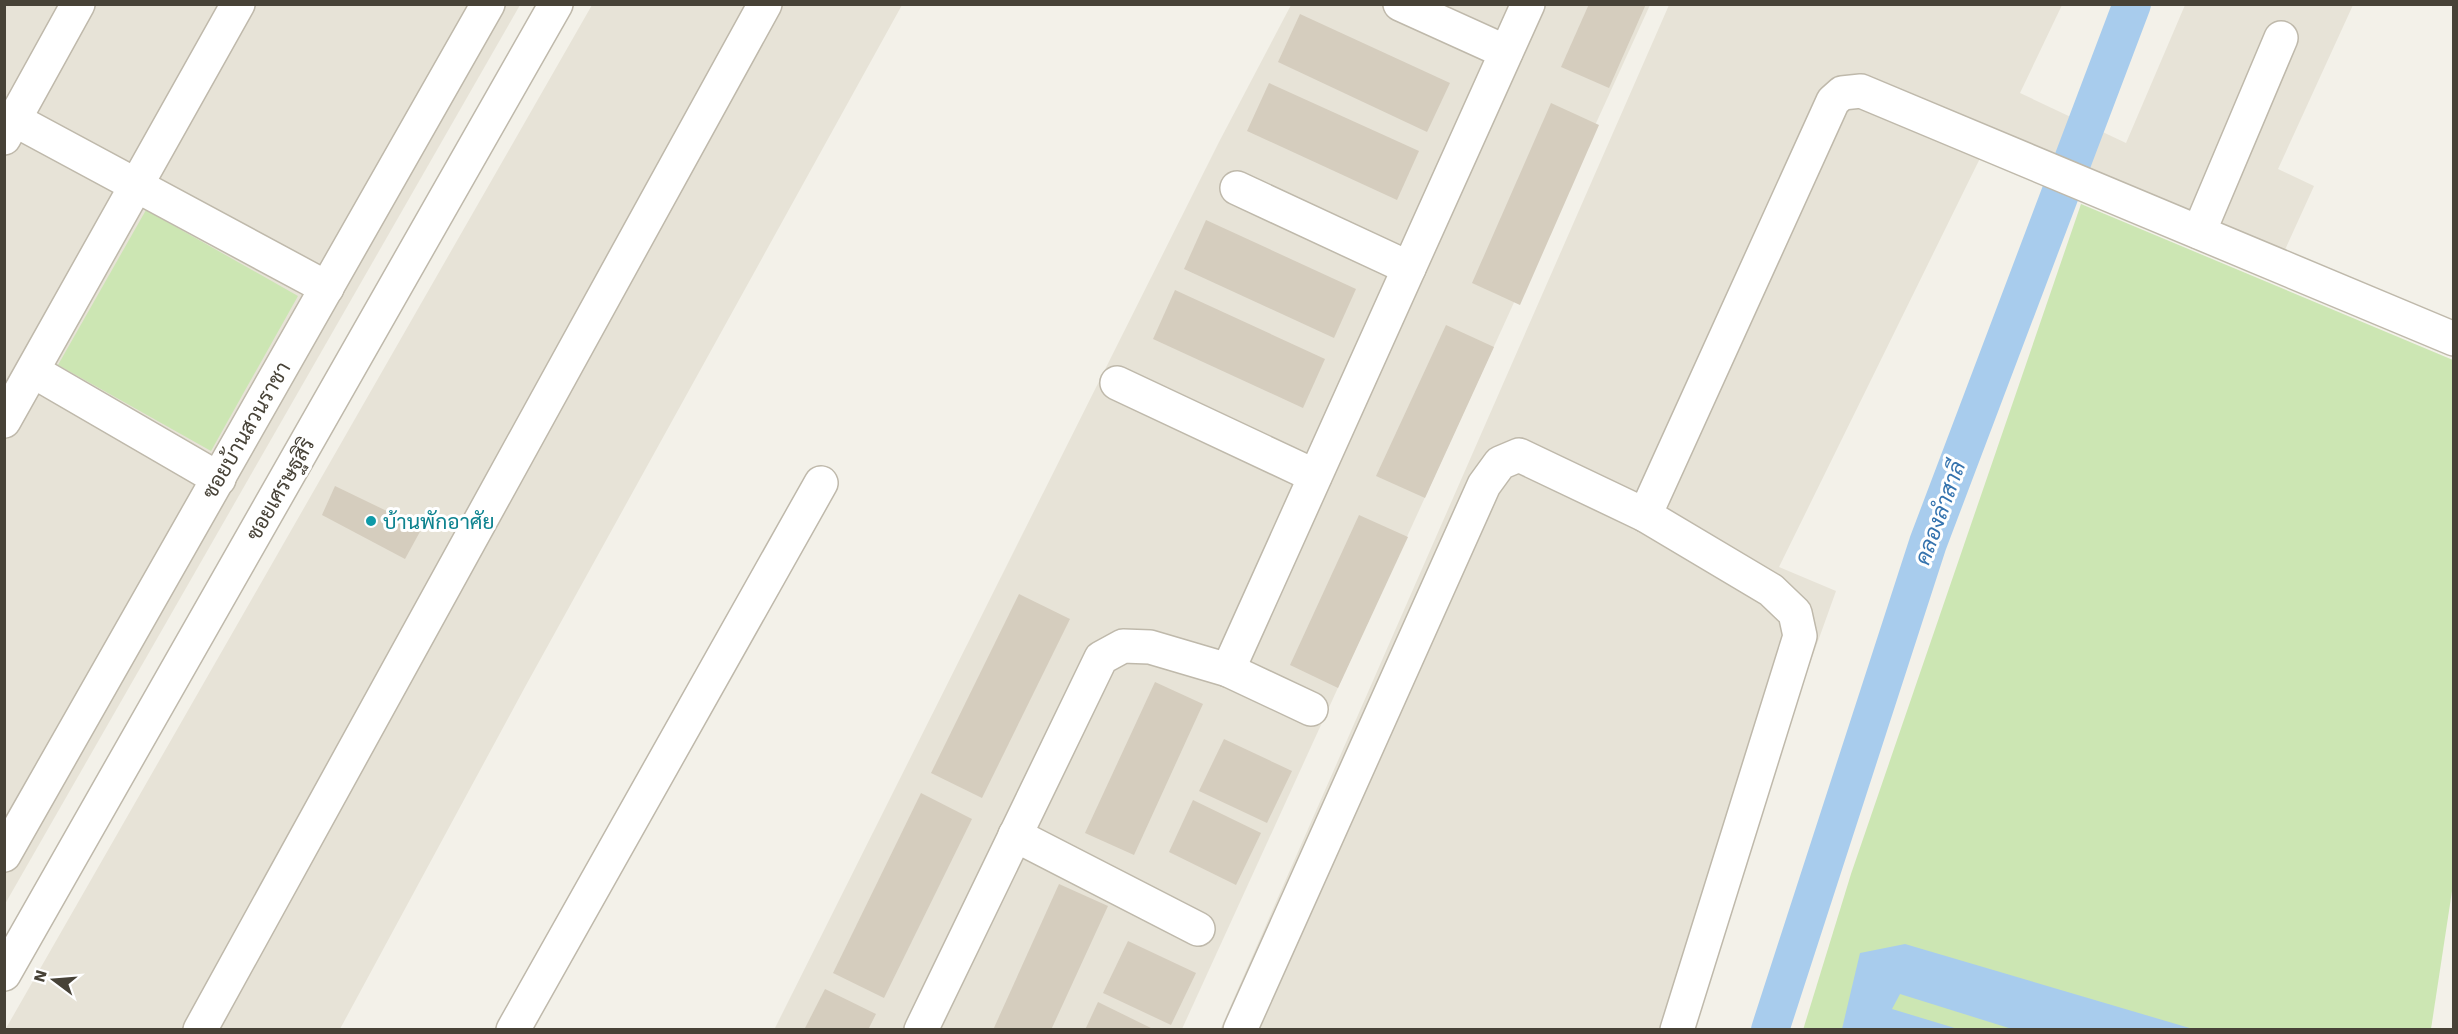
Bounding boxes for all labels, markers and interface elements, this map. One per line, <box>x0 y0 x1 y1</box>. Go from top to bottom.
street label: ซอยบ้านสวนราชา <box>197 357 295 503</box>
street label: ซอยเศรษฐสิริ <box>241 433 320 545</box>
water label: คลองลำสาลี <box>1909 456 1971 568</box>
place label: บ้านพักอาศัย <box>383 509 495 534</box>
marker: บ้านพักอาศัย <box>364 514 378 528</box>
north arrow <box>24 950 84 1010</box>
text: N <box>29 968 51 984</box>

